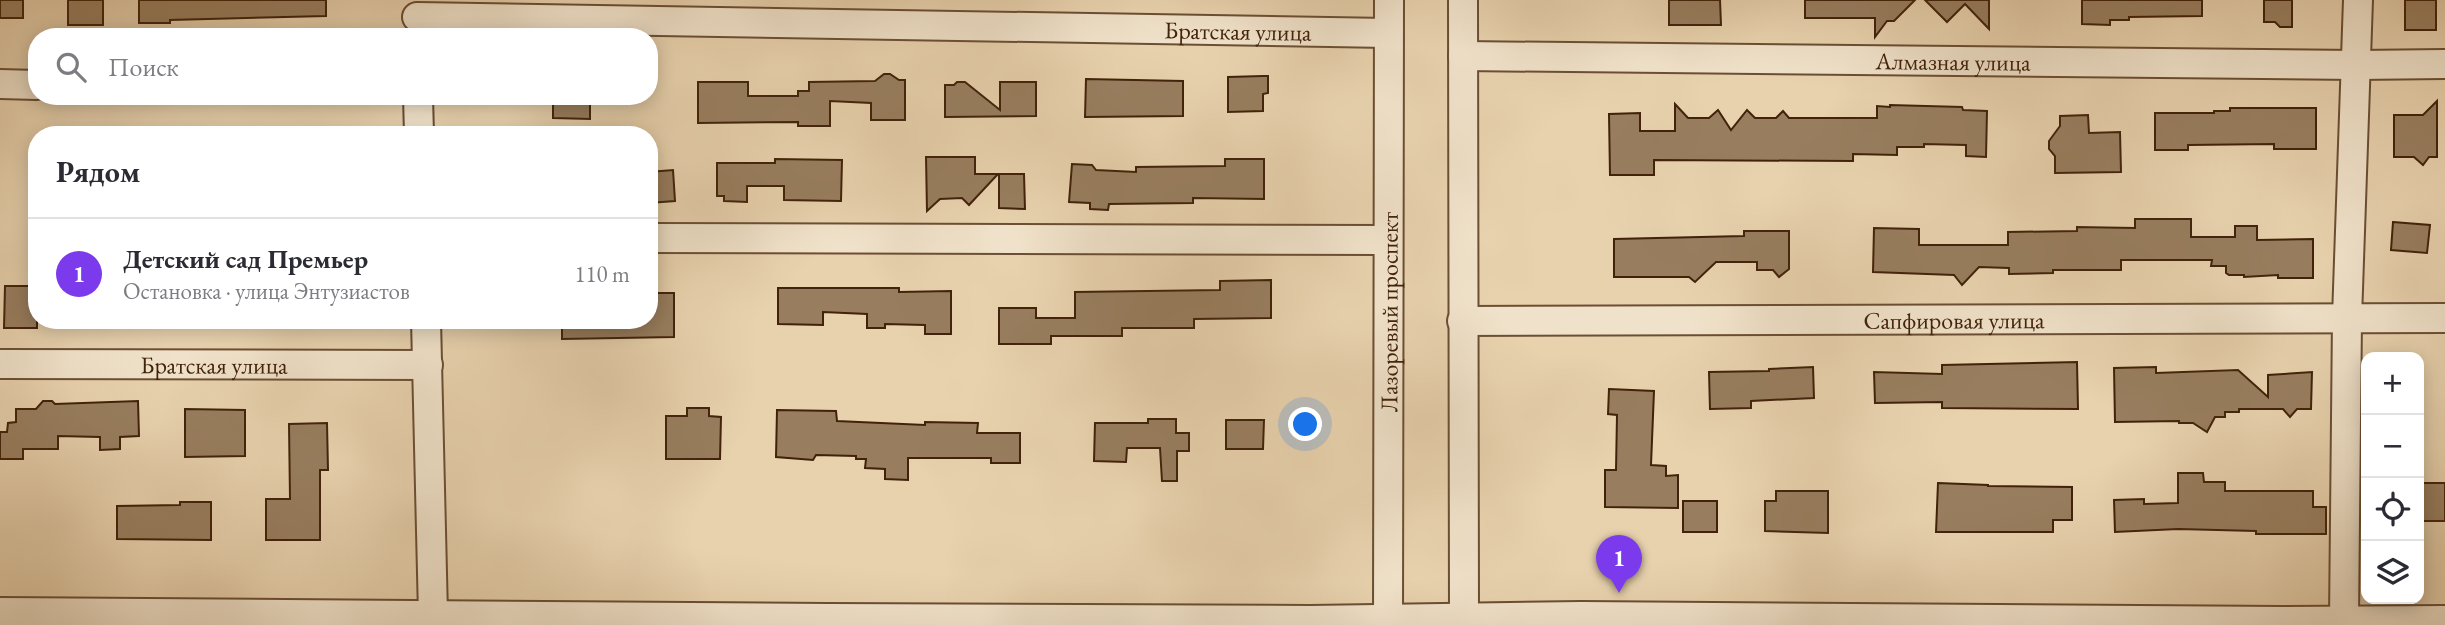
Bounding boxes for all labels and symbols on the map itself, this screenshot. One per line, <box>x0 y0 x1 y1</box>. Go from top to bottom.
street label: Братская улица <box>1164 14 1312 47</box>
street label: Алмазная улица <box>1874 45 2031 77</box>
street label: Лазоревый проспект <box>1373 212 1404 412</box>
street label: Сапфировая улица <box>1863 304 2045 335</box>
street label: Братская улица <box>140 349 288 380</box>
your location <box>1288 407 1322 441</box>
pin: 1 <box>1596 535 1642 593</box>

